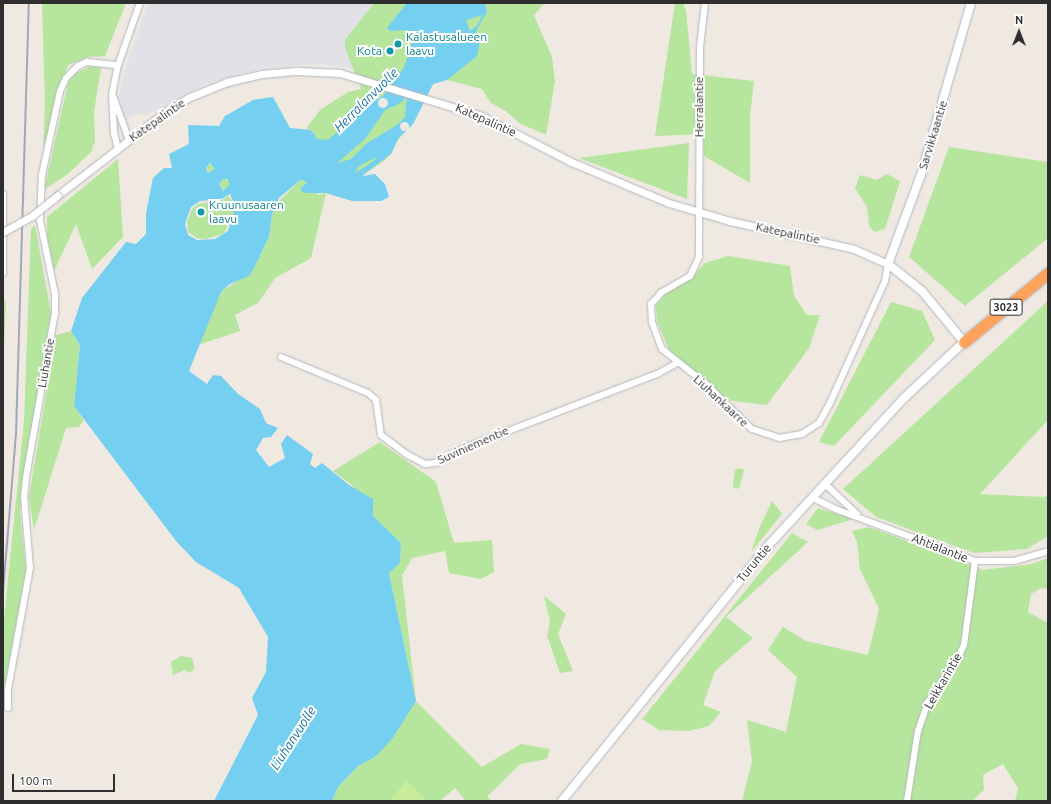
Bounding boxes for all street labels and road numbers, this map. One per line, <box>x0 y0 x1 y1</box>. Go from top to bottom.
street label: Herralantie <box>692 77 706 137</box>
street label: Katepalintie <box>126 95 188 145</box>
street label: Sarvikkaantie <box>916 99 950 171</box>
street label: Katepalintie <box>453 100 519 140</box>
street label: Katepalintie <box>755 219 821 247</box>
road number: 3023 <box>989 298 1023 316</box>
street label: Liuhantie <box>35 337 57 389</box>
street label: Liuhankaarre <box>691 372 751 430</box>
street label: Suviniementie <box>435 423 511 467</box>
street label: Ahtialantie <box>910 531 970 565</box>
street label: Turuntie <box>734 541 774 585</box>
street label: Leikkarintie <box>921 650 965 712</box>

